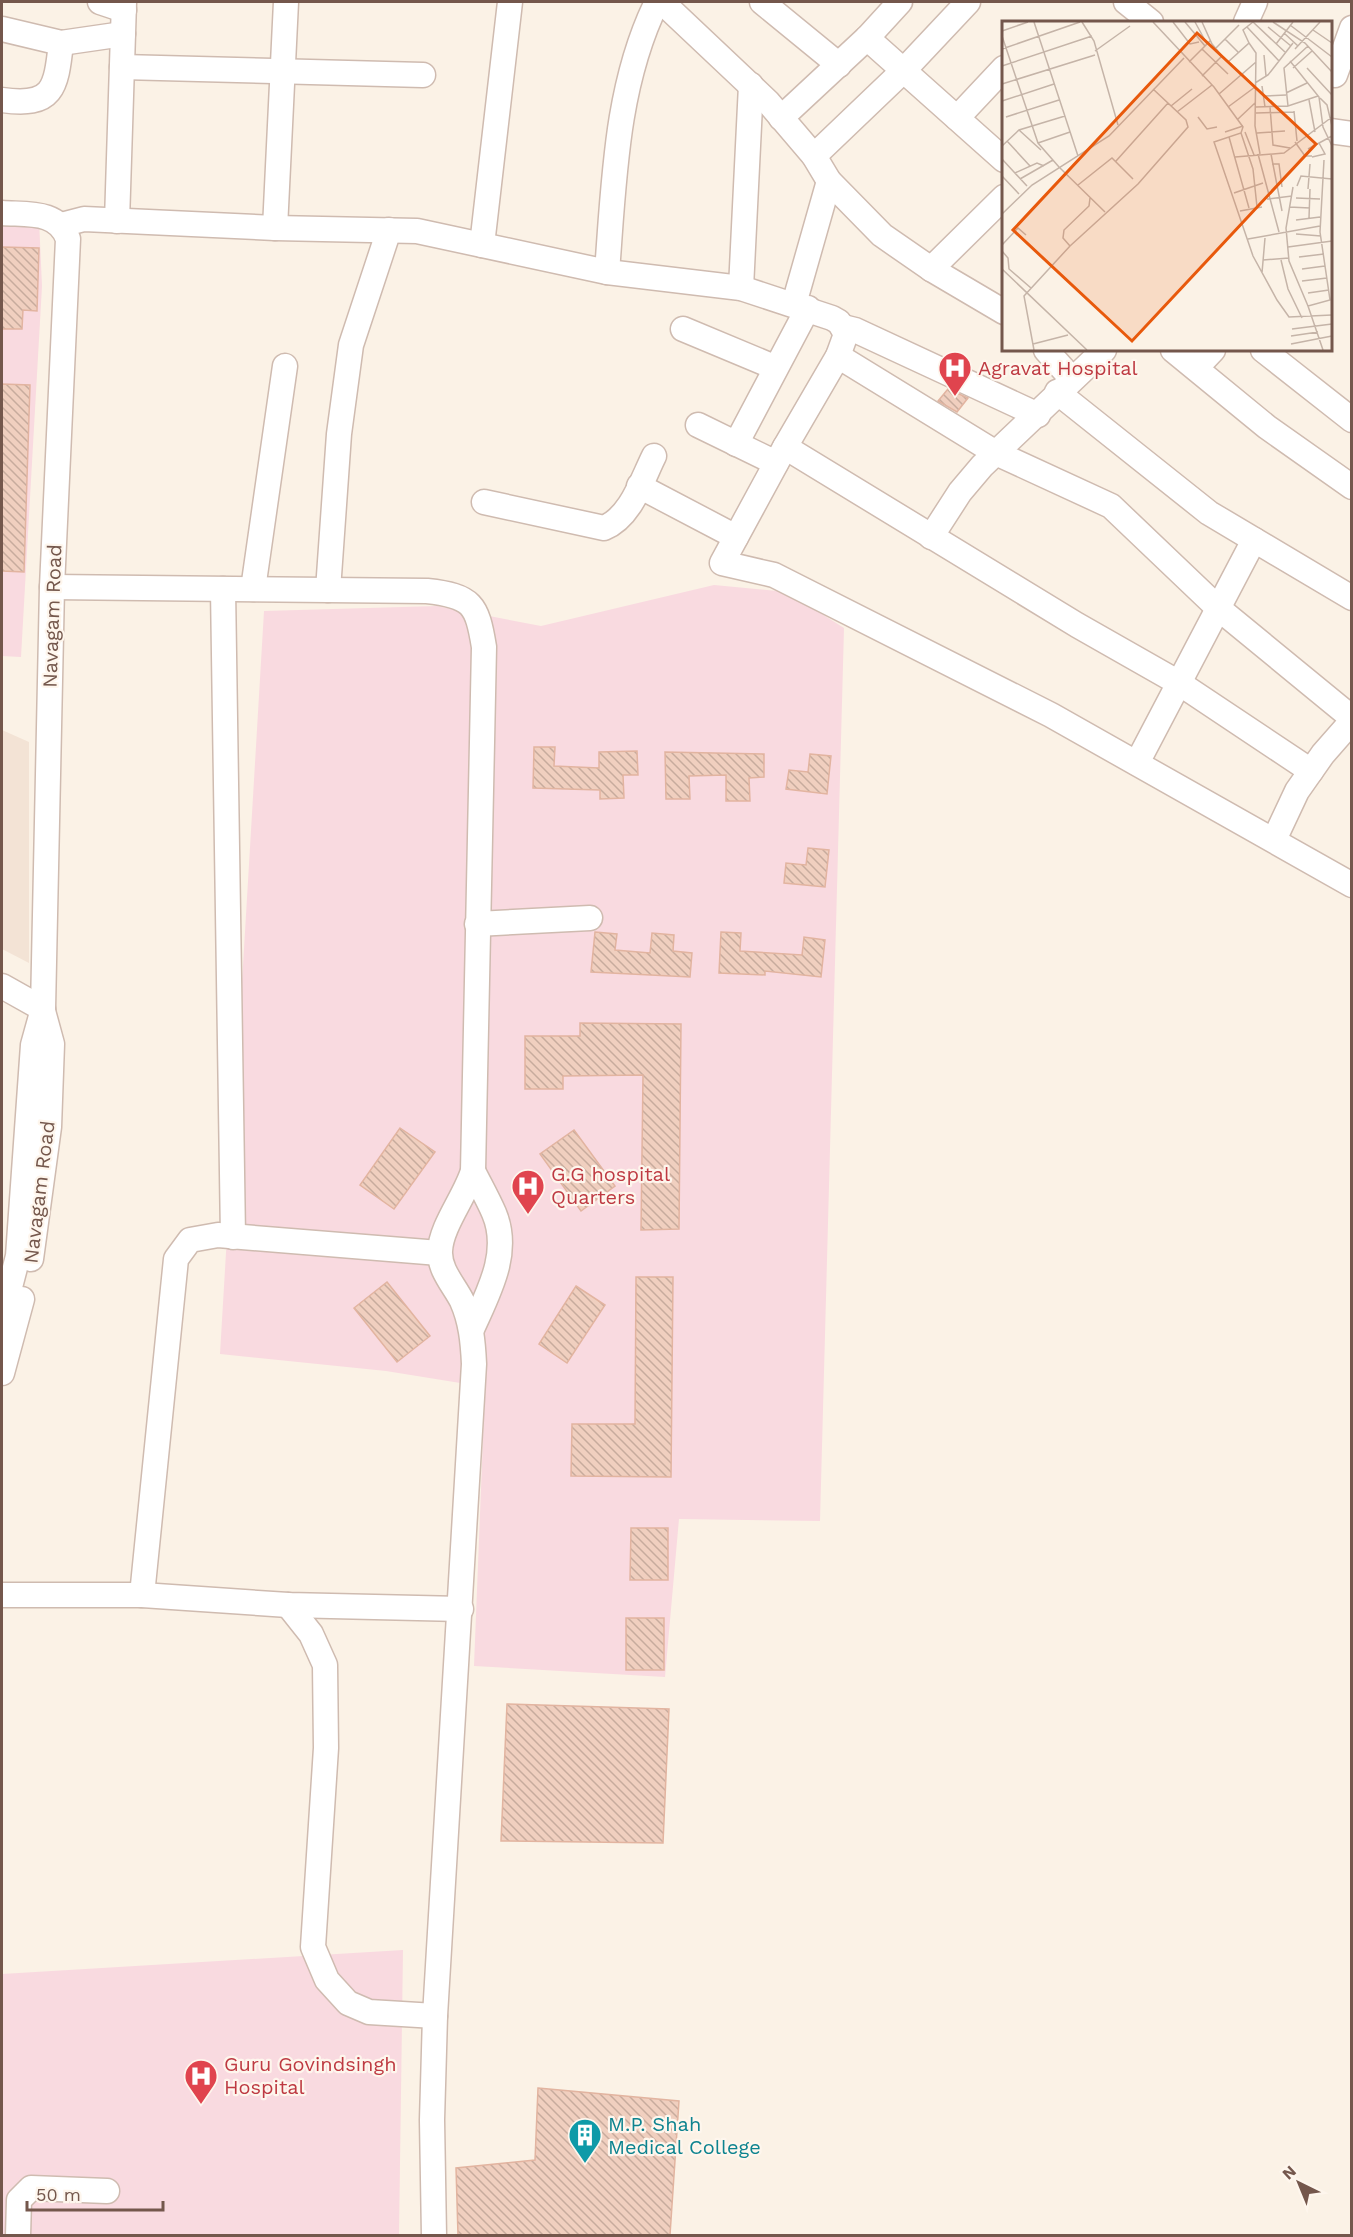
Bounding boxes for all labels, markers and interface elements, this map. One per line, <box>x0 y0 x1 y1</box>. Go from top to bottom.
inset map <box>1002 21 1332 351</box>
hospital icon: Agravat Hospital <box>937 350 973 397</box>
place label: Agravat Hospital <box>978 356 1138 380</box>
street label: Navagam Road <box>38 544 66 688</box>
street label: Navagam Road <box>18 1119 60 1265</box>
place label: G.G hospital Quarters <box>551 1162 670 1209</box>
hospital icon: G.G hospital Quarters <box>510 1168 546 1215</box>
place label: Guru Govindsingh Hospital <box>224 2052 397 2099</box>
hospital icon: Guru Govindsingh Hospital <box>183 2058 219 2105</box>
place label: M.P. Shah Medical College <box>608 2112 761 2159</box>
building icon: M.P. Shah Medical College <box>567 2117 603 2164</box>
north arrow <box>1269 2153 1329 2213</box>
text: N <box>1278 2161 1300 2183</box>
scale bar <box>27 2174 164 2212</box>
text: 50 m <box>36 2184 81 2205</box>

